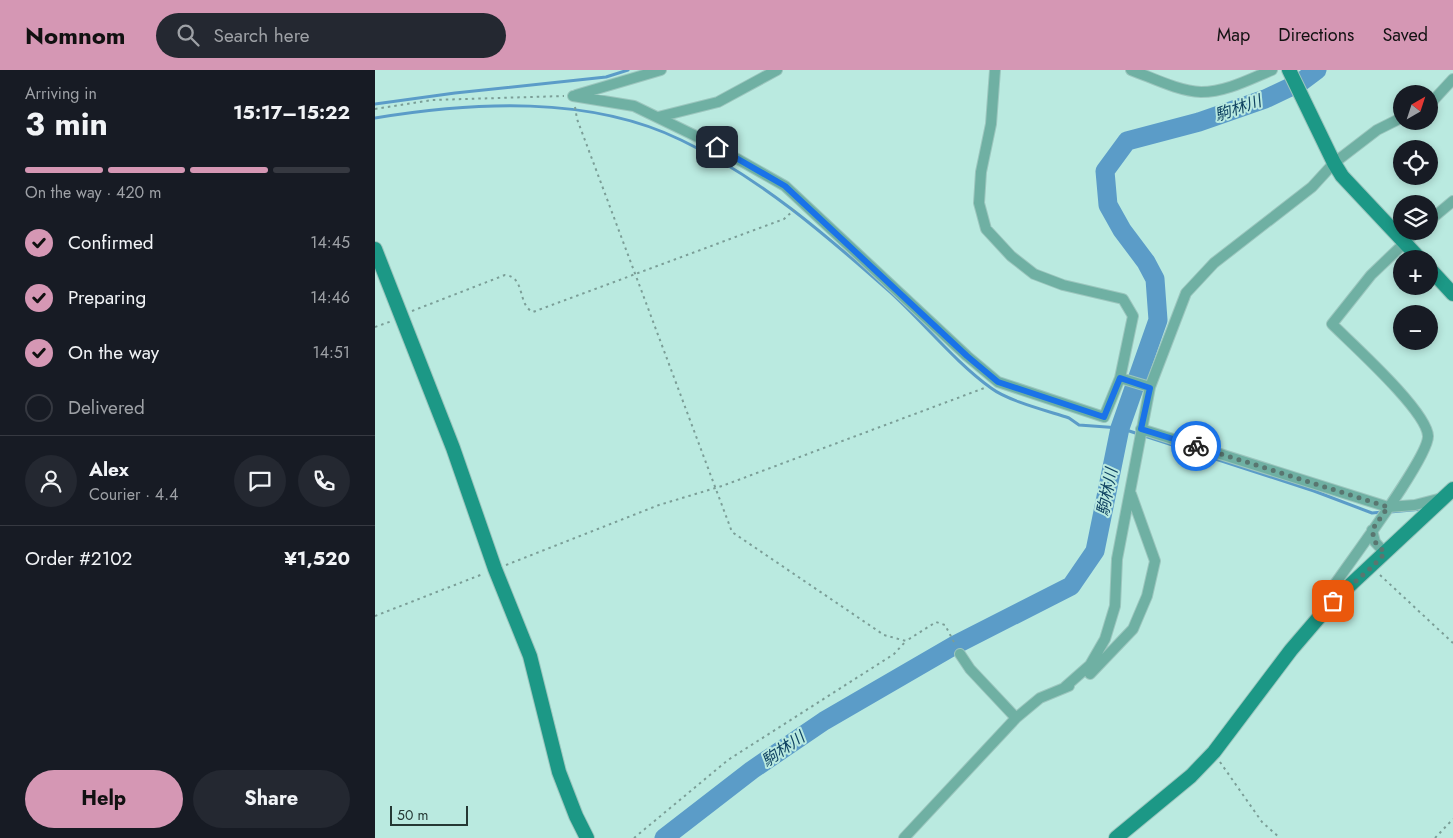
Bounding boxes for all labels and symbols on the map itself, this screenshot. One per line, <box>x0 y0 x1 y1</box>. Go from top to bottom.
north arrow <box>1393 85 1437 130</box>
water label: 駒林川 <box>1212 89 1266 127</box>
pin <box>696 126 738 168</box>
courier <box>1171 421 1221 471</box>
water label: 駒林川 <box>1091 464 1123 518</box>
pin <box>1312 580 1354 622</box>
water label: 駒林川 <box>757 725 811 772</box>
scale bar <box>390 803 467 826</box>

